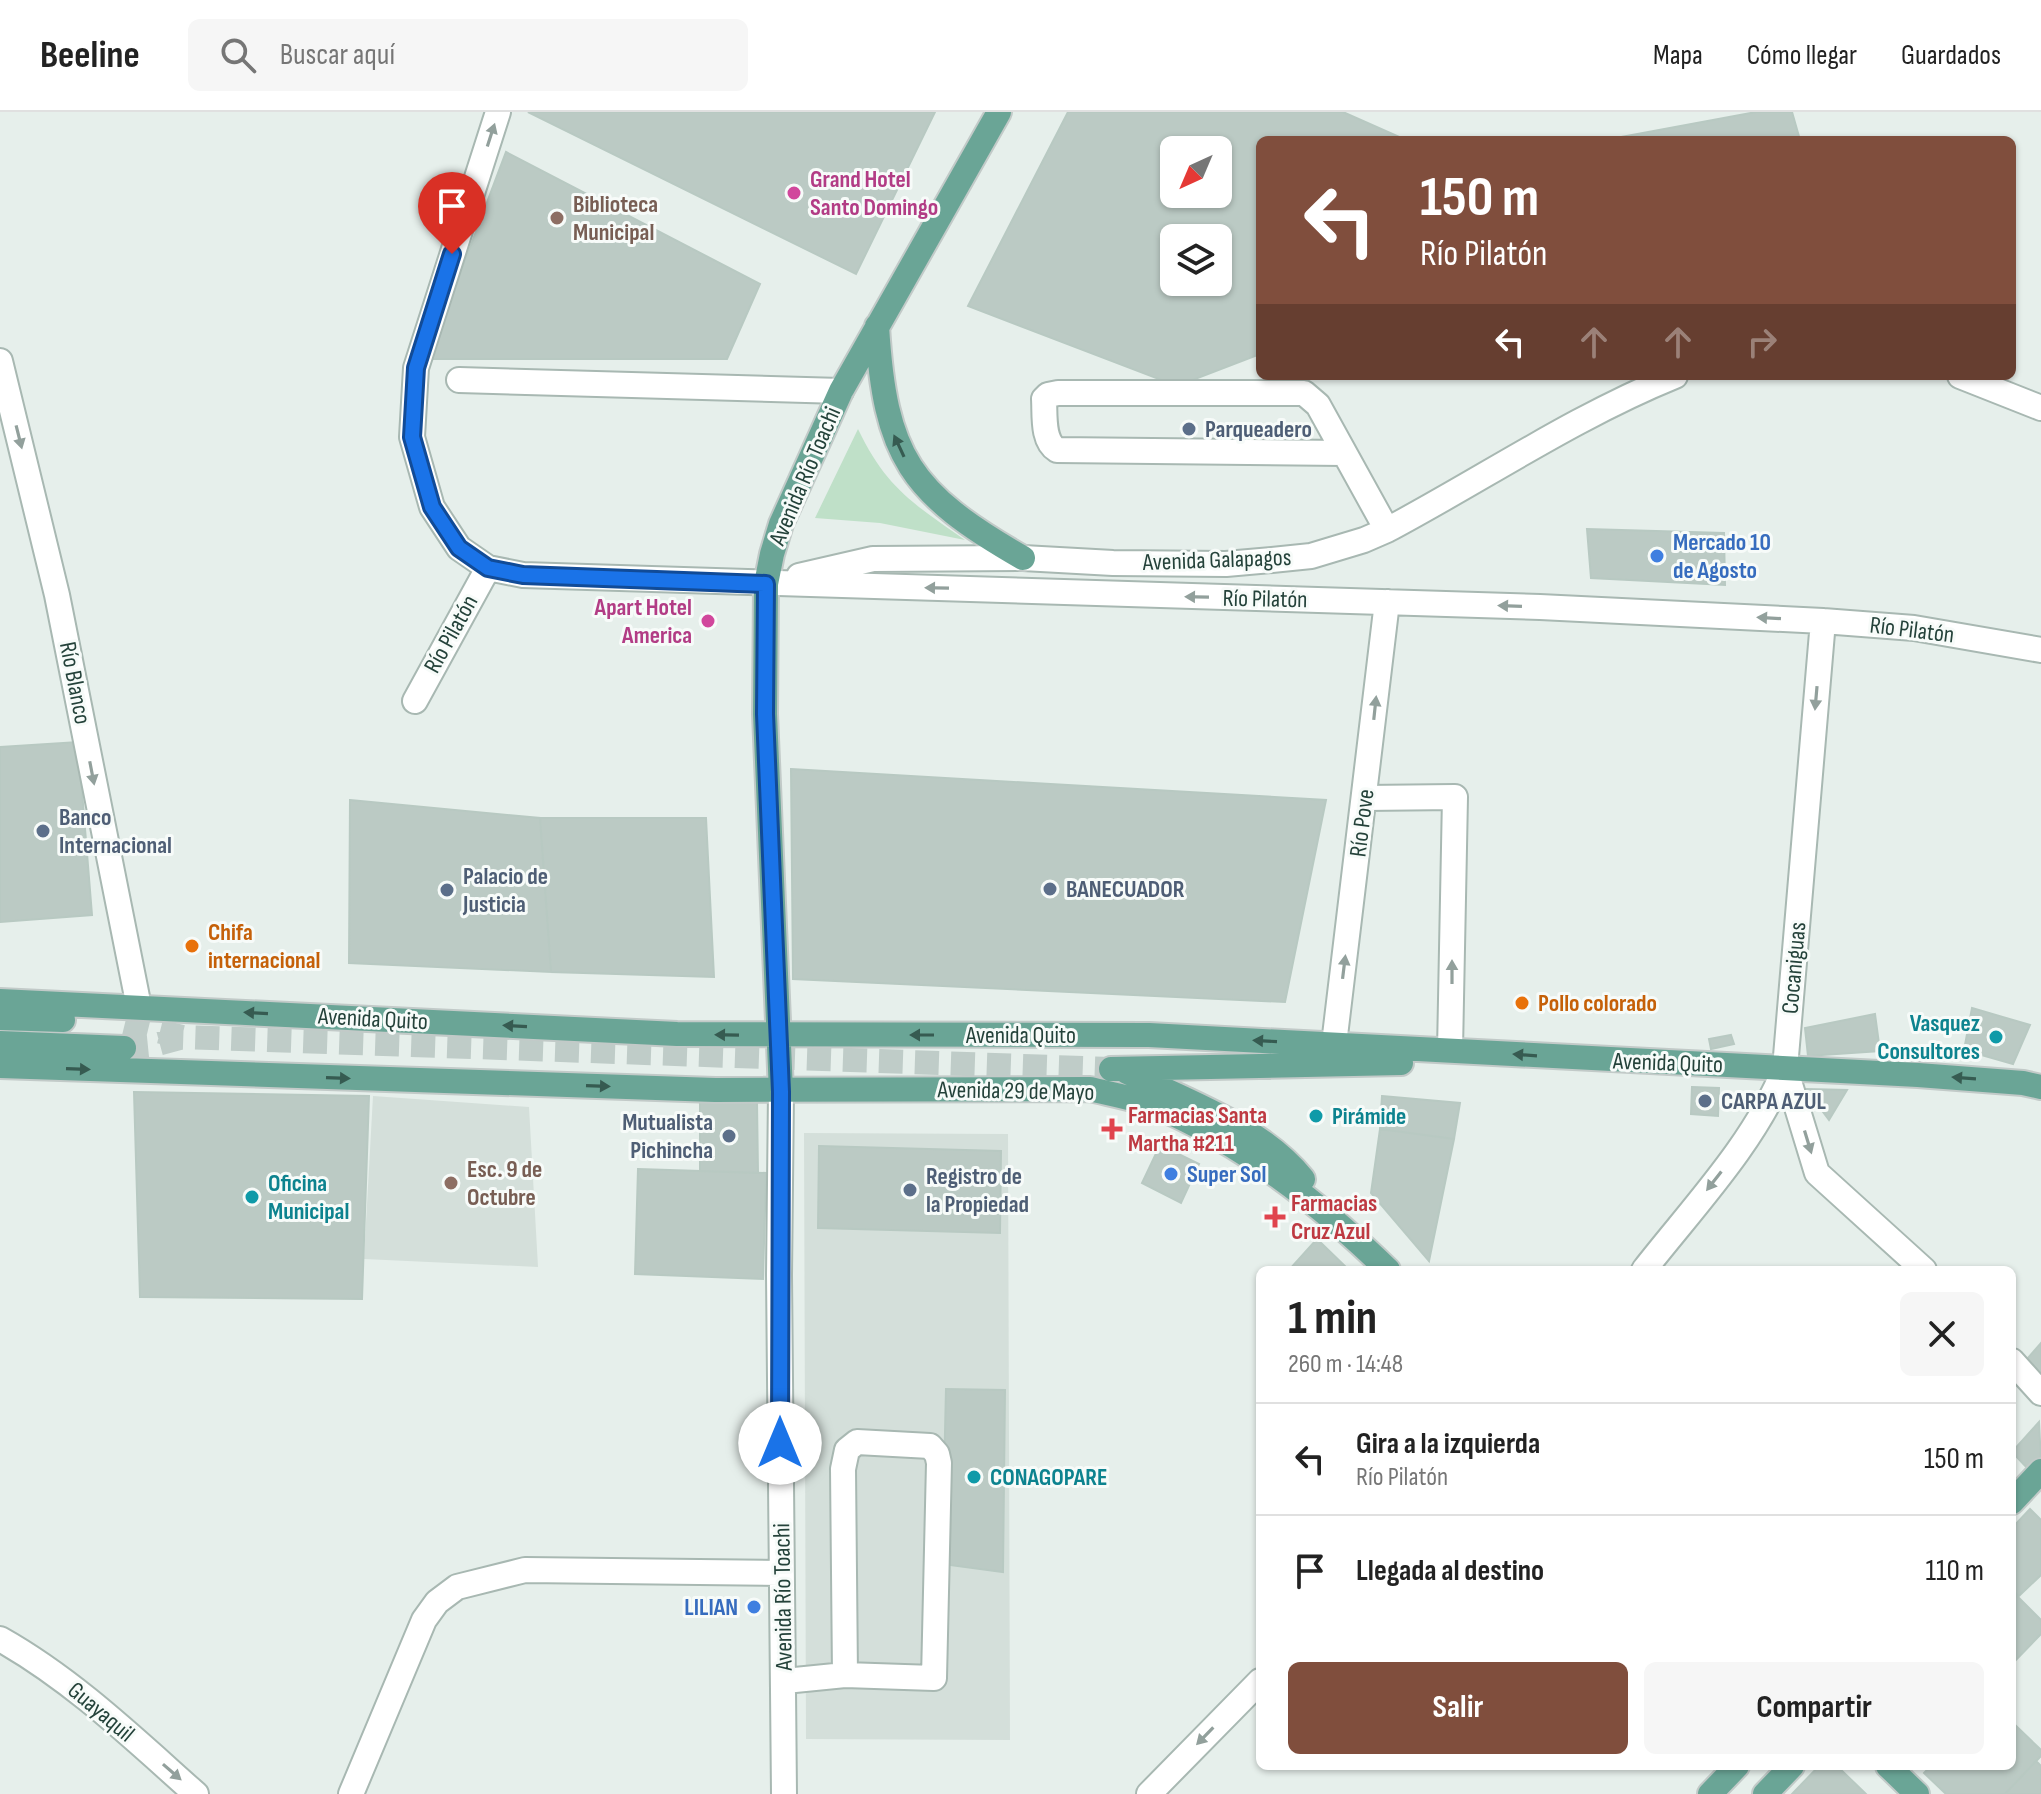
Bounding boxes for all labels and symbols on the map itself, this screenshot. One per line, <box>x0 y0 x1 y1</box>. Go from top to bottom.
one-way arrow <box>485 123 497 147</box>
north arrow <box>1160 136 1232 208</box>
place label: Grand Hotel Santo Domingo <box>810 165 938 222</box>
pin <box>418 172 486 254</box>
marker: Grand Hotel Santo Domingo <box>785 184 803 202</box>
place label: Biblioteca Municipal <box>573 190 658 247</box>
marker: Biblioteca Municipal <box>548 209 566 227</box>
street label: Avenida Río Toachi <box>762 402 847 550</box>
place label: Parqueadero <box>1205 415 1312 444</box>
marker: Parqueadero <box>1180 420 1198 438</box>
one-way arrow <box>13 425 25 450</box>
one-way arrow <box>892 435 906 458</box>
place label: Mercado 10 de Agosto <box>1673 528 1771 585</box>
street label: Avenida Galapagos <box>1141 543 1292 577</box>
marker: Mercado 10 de Agosto <box>1648 547 1666 565</box>
one-way arrow <box>924 582 949 594</box>
street label: Río Pilatón <box>1222 584 1308 614</box>
street label: Río Pilatón <box>418 590 484 678</box>
one-way arrow <box>1184 590 1209 603</box>
place label: Apart Hotel America <box>593 593 692 650</box>
one-way arrow <box>1497 599 1522 612</box>
street label: Río Pilatón <box>1868 610 1956 650</box>
one-way arrow <box>1756 611 1781 624</box>
marker: Apart Hotel America <box>699 612 717 630</box>
street label: Río Blanco <box>53 639 97 727</box>
one-way arrow <box>1810 686 1823 711</box>
one-way arrow <box>1369 696 1382 721</box>
one-way arrow <box>87 761 99 786</box>
street label: Río Pove <box>1343 788 1381 858</box>
place label: Banco Internacional <box>59 803 172 860</box>
marker: Banco Internacional <box>34 822 52 840</box>
place label: Palacio de Justicia <box>462 862 548 919</box>
place label: BANECUADOR <box>1066 875 1185 904</box>
marker: BANECUADOR <box>1041 880 1059 898</box>
marker: Palacio de Justicia <box>438 881 456 899</box>
place label: Chifa internacional <box>208 918 320 975</box>
street label: Cocaniguas <box>1776 921 1812 1015</box>
marker: Chifa internacional <box>183 937 201 955</box>
one-way arrow <box>1338 954 1351 979</box>
one-way arrow <box>1446 959 1458 984</box>
place label: Pollo colorado <box>1538 989 1657 1018</box>
marker: Pollo colorado <box>1513 994 1531 1012</box>
street label: Avenida Quito <box>316 1002 429 1036</box>
one-way arrow <box>243 1006 268 1019</box>
place label: Vasquez Consultores <box>1877 1009 1980 1066</box>
one-way arrow <box>502 1019 527 1032</box>
street label: Avenida Quito <box>965 1021 1076 1050</box>
one-way arrow <box>714 1028 739 1041</box>
marker: Vasquez Consultores <box>1987 1028 2005 1046</box>
one-way arrow <box>909 1029 934 1041</box>
one-way arrow <box>1252 1034 1277 1047</box>
street label: Avenida Quito <box>1612 1047 1723 1079</box>
one-way arrow <box>1512 1048 1537 1061</box>
one-way arrow <box>66 1062 91 1075</box>
one-way arrow <box>326 1071 351 1084</box>
one-way arrow <box>1951 1071 1976 1084</box>
street label: Avenida 29 de Mayo <box>936 1075 1095 1107</box>
one-way arrow <box>586 1080 611 1093</box>
place label: CARPA AZUL <box>1721 1087 1827 1116</box>
marker: CARPA AZUL <box>1696 1092 1714 1110</box>
place label: Farmacias Santa Martha #211 <box>1128 1101 1267 1158</box>
place label: Pirámide <box>1332 1102 1406 1131</box>
marker: Pirámide <box>1307 1107 1325 1125</box>
place label: Mutualista Pichincha <box>622 1108 713 1165</box>
marker: Farmacias Santa Martha #211 <box>1103 1120 1121 1138</box>
marker: Mutualista Pichincha <box>720 1127 738 1145</box>
one-way arrow <box>1802 1131 1815 1155</box>
place label: Esc. 9 de Octubre <box>467 1155 542 1212</box>
place label: Super Sol <box>1187 1160 1266 1189</box>
place label: Registro de la Propiedad <box>926 1162 1029 1219</box>
marker: Super Sol <box>1162 1165 1180 1183</box>
place label: Oficina Municipal <box>268 1169 349 1226</box>
one-way arrow <box>1707 1171 1723 1191</box>
marker: Esc. 9 de Octubre <box>442 1174 460 1192</box>
marker: Registro de la Propiedad <box>901 1181 919 1199</box>
marker: Oficina Municipal <box>243 1188 261 1206</box>
place label: Farmacias Cruz Azul <box>1291 1189 1377 1246</box>
marker: Farmacias Cruz Azul <box>1266 1208 1284 1226</box>
position arrow <box>738 1401 822 1485</box>
place label: CONAGOPARE <box>990 1463 1107 1492</box>
marker: CONAGOPARE <box>965 1468 983 1486</box>
street label: Avenida Río Toachi <box>767 1523 799 1672</box>
place label: LILIAN <box>684 1593 738 1622</box>
marker: LILIAN <box>745 1598 763 1616</box>
street label: Guayaquil <box>62 1676 140 1748</box>
one-way arrow <box>1196 1726 1215 1745</box>
one-way arrow <box>162 1763 181 1781</box>

